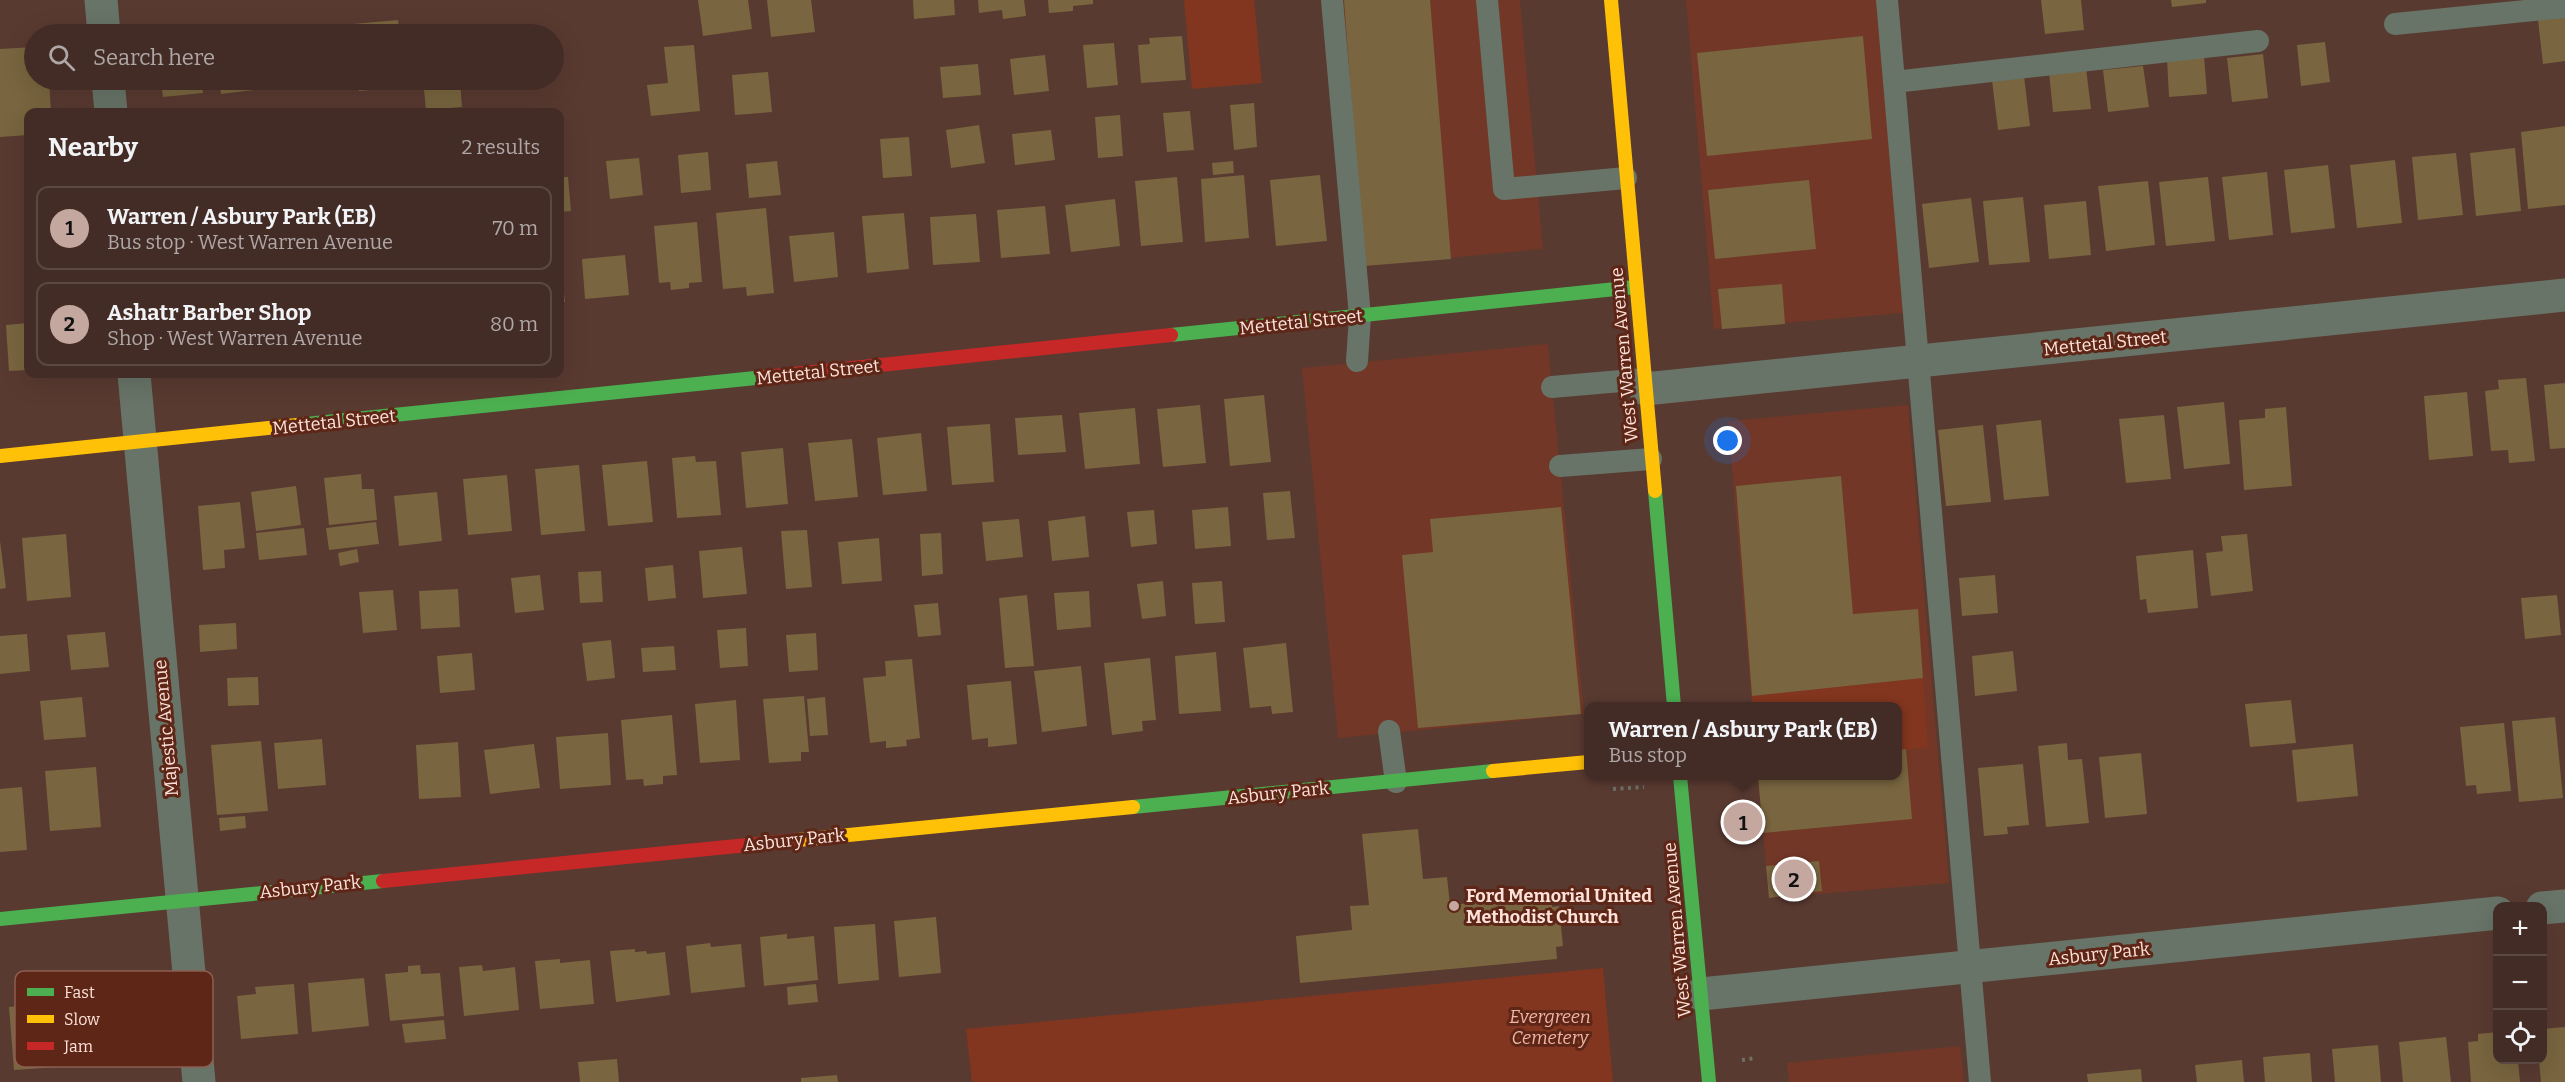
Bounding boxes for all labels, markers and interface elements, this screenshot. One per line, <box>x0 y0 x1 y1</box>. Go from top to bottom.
search box <box>24 24 564 90</box>
icon: search <box>45 41 78 74</box>
text: Search here <box>93 44 215 71</box>
text: Nearby <box>48 132 138 163</box>
text: 2 results <box>461 135 540 159</box>
text: Warren / Asbury Park (EB) <box>107 203 376 230</box>
text: 1 <box>65 216 74 240</box>
text: 70 m <box>492 216 538 240</box>
text: Bus stop · West Warren Avenue <box>107 230 393 254</box>
street label: West Warren Avenue <box>1605 266 1643 444</box>
text: Ashatr Barber Shop <box>107 299 311 326</box>
street label: Mettetal Street <box>1238 305 1364 339</box>
text: 2 <box>64 312 75 336</box>
text: 80 m <box>490 312 538 336</box>
text: Shop · West Warren Avenue <box>107 326 362 350</box>
street label: Mettetal Street <box>2042 326 2168 360</box>
street label: Mettetal Street <box>755 355 881 389</box>
street label: Mettetal Street <box>271 405 397 439</box>
your location <box>1713 426 1742 455</box>
street label: Majestic Avenue <box>149 659 183 797</box>
popup <box>1584 702 1902 780</box>
text: Warren / Asbury Park (EB) <box>1608 716 1878 743</box>
text: Bus stop <box>1608 743 1687 767</box>
street label: Asbury Park <box>1226 777 1331 809</box>
pin: 1 <box>1724 800 1762 844</box>
street label: Asbury Park <box>742 824 847 856</box>
street label: West Warren Avenue <box>1658 841 1696 1019</box>
pin: 2 <box>1774 856 1814 902</box>
street label: Asbury Park <box>258 871 363 903</box>
place label: Ford Memorial United Methodist Church <box>1466 885 1652 928</box>
marker: Ford Memorial United Methodist Church <box>1447 899 1461 913</box>
map controls <box>2493 902 2547 1064</box>
button: + <box>2493 902 2547 956</box>
street label: Asbury Park <box>2047 938 2152 970</box>
button: − <box>2493 956 2547 1010</box>
legend <box>15 971 213 1067</box>
text: Fast <box>64 983 95 1002</box>
park label: Evergreen Cemetery <box>1509 1006 1591 1049</box>
text: Slow <box>64 1010 100 1029</box>
button: locate <box>2493 1010 2547 1064</box>
text: Jam <box>63 1037 93 1056</box>

